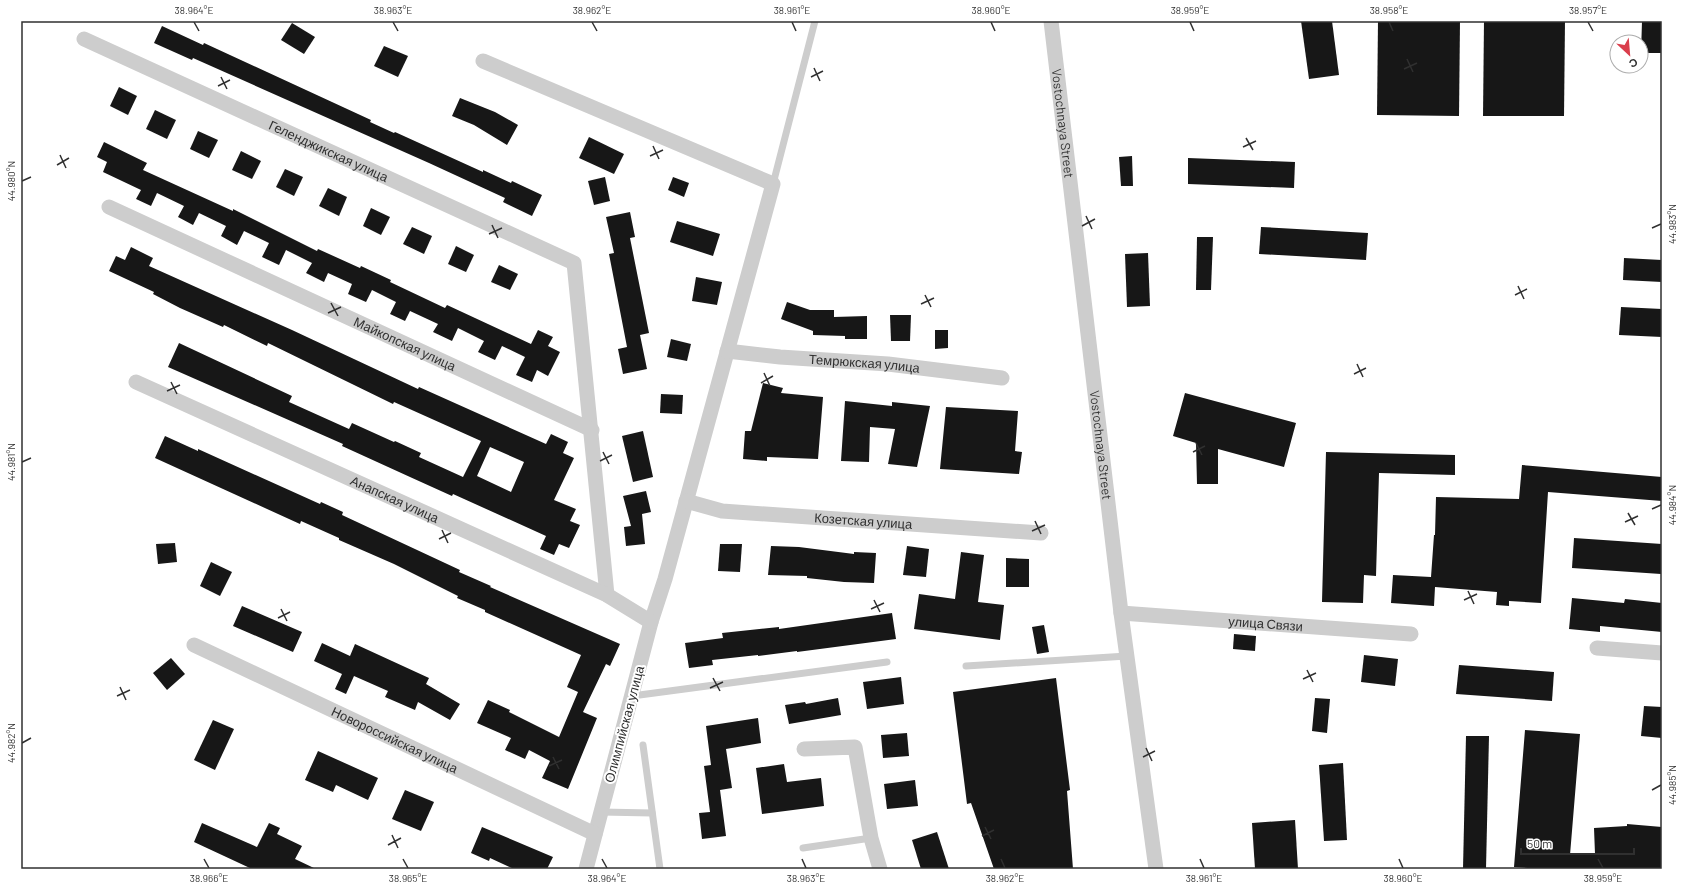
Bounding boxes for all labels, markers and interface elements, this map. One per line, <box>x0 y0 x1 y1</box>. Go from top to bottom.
text: 38.964°E <box>175 4 213 16</box>
text: 38.963°E <box>374 4 412 16</box>
text: 38.962°E <box>573 4 611 16</box>
text: 38.961°E <box>774 4 810 16</box>
text: 38.960°E <box>971 4 1011 16</box>
text: 38.959°E <box>1171 4 1209 16</box>
text: 38.958°E <box>1370 4 1408 16</box>
text: 38.957°E <box>1569 4 1607 16</box>
north arrow <box>1609 34 1649 74</box>
text: С <box>1627 56 1640 71</box>
street label: Vostochnaya Street <box>1049 68 1077 179</box>
street label: Геленджикская улица <box>266 117 392 185</box>
text: 44.980°N <box>5 161 17 201</box>
text: 44.983°N <box>1666 204 1678 244</box>
street label: Майкопская улица <box>351 313 459 374</box>
street label: Темрюкская улица <box>808 351 922 376</box>
street label: Vostochnaya Street <box>1087 389 1116 501</box>
text: 44.981°N <box>5 443 17 481</box>
street label: Анапская улица <box>348 472 442 526</box>
text: 44.984°N <box>1666 485 1678 525</box>
street label: Козетская улица <box>814 509 914 532</box>
street label: улица Связи <box>1228 613 1304 634</box>
street label: Олимпийская улица <box>601 663 648 784</box>
street label: Новороссийская улица <box>329 703 461 777</box>
text: 44.982°N <box>5 723 17 763</box>
text: 44.985°N <box>1666 765 1678 805</box>
scale bar <box>1521 830 1634 856</box>
text: 50 m <box>1527 836 1552 850</box>
text: 38.966°E <box>190 872 228 884</box>
text: 38.965°E <box>389 872 427 884</box>
text: 38.964°E <box>588 872 626 884</box>
text: 38.963°E <box>787 872 825 884</box>
text: 38.962°E <box>986 872 1024 884</box>
text: 38.961°E <box>1186 872 1222 884</box>
text: 38.960°E <box>1383 872 1423 884</box>
text: 38.959°E <box>1584 872 1622 884</box>

